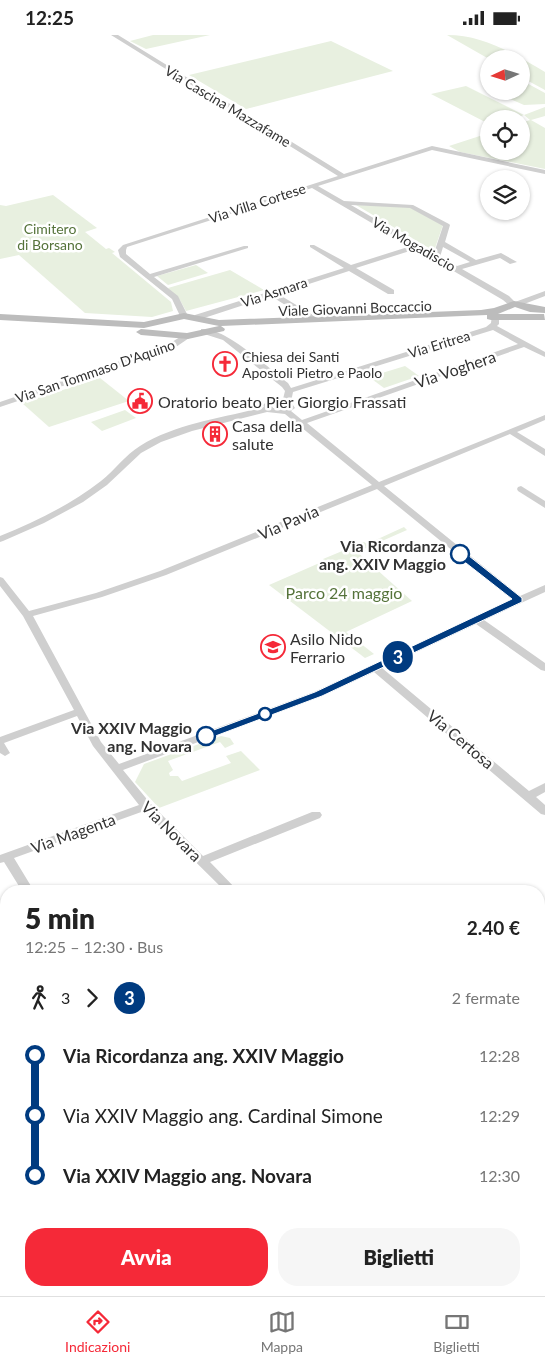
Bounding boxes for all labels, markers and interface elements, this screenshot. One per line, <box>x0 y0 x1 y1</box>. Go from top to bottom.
text: 12:25 <box>25 6 74 29</box>
north arrow <box>480 50 530 100</box>
map controls <box>480 50 530 220</box>
street label: Via Cascina Mazzafame <box>162 62 294 150</box>
button: locate <box>480 110 530 160</box>
button: layers <box>480 170 530 220</box>
street label: Via Villa Cortese <box>206 179 308 227</box>
street label: Via Mogadiscio <box>369 213 459 275</box>
park label: Cimitero di Borsano <box>17 220 83 253</box>
street label: Via Asmara <box>239 273 309 311</box>
street label: Viale Giovanni Boccaccio <box>278 297 432 319</box>
street label: Via Eritrea <box>406 327 472 361</box>
street label: Via San Tommaso D'Aquino <box>13 336 177 406</box>
street label: Via Voghera <box>412 346 498 392</box>
place label: Chiesa dei Santi Apostoli Pietro e Paolo <box>242 348 382 381</box>
church icon: Chiesa dei Santi Apostoli Pietro e Paolo <box>212 351 238 377</box>
public building icon: Oratorio beato Pier Giorgio Frassati <box>127 388 153 414</box>
place label: Oratorio beato Pier Giorgio Frassati <box>158 392 406 411</box>
place label: Casa della salute <box>232 416 303 453</box>
building icon: Casa della salute <box>202 421 228 447</box>
street label: Via Pavia <box>255 501 321 543</box>
place label: Via Ricordanza ang. XXIV Maggio <box>319 536 446 573</box>
marker: Via Ricordanza ang. XXIV Maggio <box>450 544 470 564</box>
park label: Parco 24 maggio <box>286 583 402 602</box>
place label: Asilo Nido Ferrario <box>290 629 363 666</box>
school or university icon: Asilo Nido Ferrario <box>260 634 286 660</box>
line badge: 3 <box>382 641 414 673</box>
text: 3 <box>393 646 403 668</box>
street label: Via Certosa <box>424 706 498 772</box>
unlabelled marker <box>258 707 272 721</box>
place label: Via XXIV Maggio ang. Novara <box>70 718 192 755</box>
marker: Via XXIV Maggio ang. Novara <box>196 726 216 746</box>
street label: Via Novara <box>138 797 206 865</box>
street label: Via Magenta <box>28 809 118 857</box>
text: 5 min <box>25 901 95 935</box>
text: 2.40 € <box>467 916 520 939</box>
text: 12:25 – 12:30 · Bus <box>25 937 163 956</box>
icon: walk <box>25 984 53 1012</box>
icon: forward <box>78 984 106 1012</box>
text: 3 <box>124 987 135 1009</box>
text: 3 <box>61 988 70 1007</box>
text: 2 fermate <box>452 988 520 1007</box>
text: Via Ricordanza ang. XXIV Maggio <box>63 1044 344 1067</box>
text: 12:28 <box>479 1046 520 1065</box>
text: Via XXIV Maggio ang. Cardinal Simone <box>63 1104 383 1127</box>
text: 12:29 <box>479 1106 520 1125</box>
text: Via XXIV Maggio ang. Novara <box>63 1164 312 1187</box>
text: 12:30 <box>479 1166 520 1185</box>
button: Avvia <box>25 1228 268 1286</box>
button: Biglietti <box>278 1228 520 1286</box>
tab: Indicazioni <box>65 1308 130 1355</box>
tab: Mappa <box>261 1308 303 1355</box>
tab: Biglietti <box>433 1308 480 1355</box>

